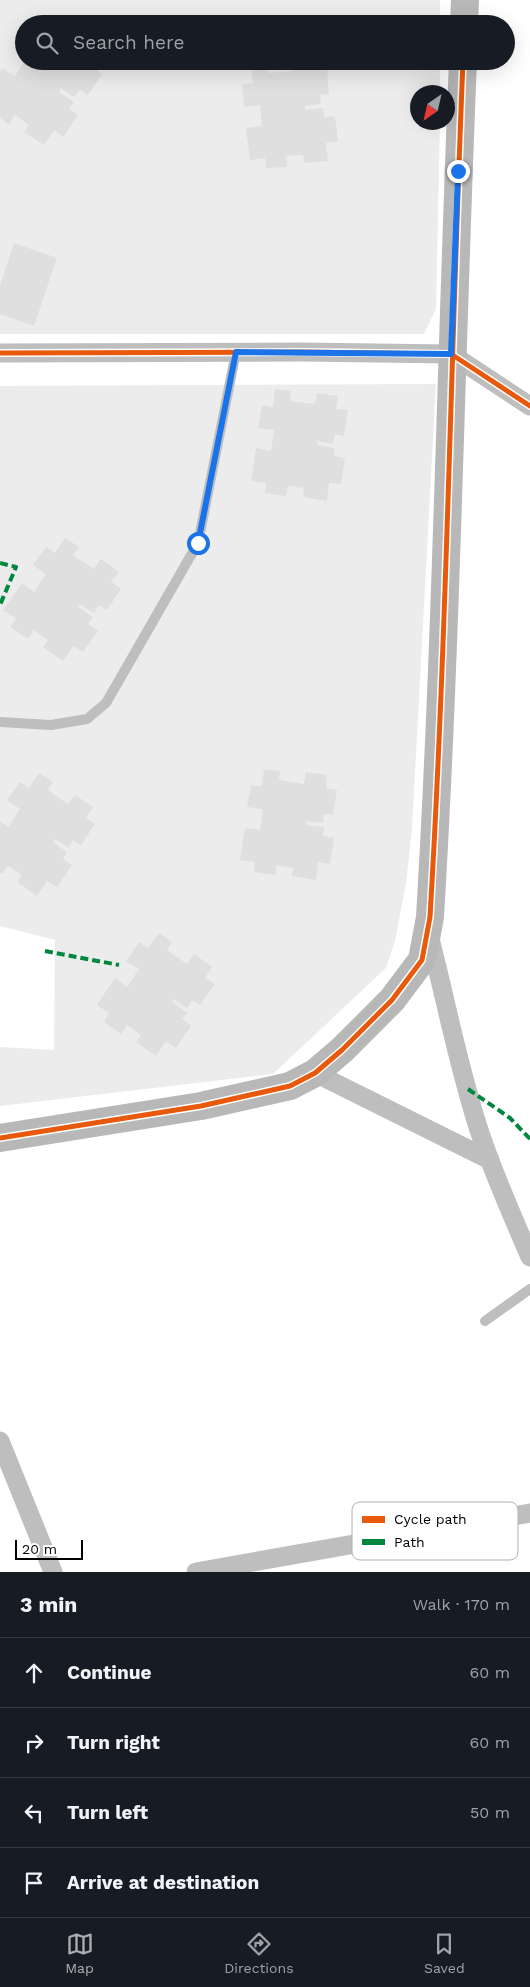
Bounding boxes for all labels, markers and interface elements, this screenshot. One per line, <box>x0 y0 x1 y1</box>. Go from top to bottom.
search box <box>15 15 515 70</box>
icon: search <box>33 29 61 57</box>
text: Search here <box>73 31 184 54</box>
north arrow <box>410 85 455 130</box>
route end <box>447 160 470 183</box>
route start <box>187 532 210 555</box>
legend <box>352 1502 518 1560</box>
text: Cycle path <box>394 1511 467 1527</box>
text: Path <box>394 1534 425 1550</box>
scale bar <box>15 1537 82 1560</box>
text: 20 m <box>22 1541 57 1557</box>
text: 3 min <box>20 1592 77 1617</box>
text: Walk · 170 m <box>413 1595 510 1614</box>
icon: ahead <box>20 1659 48 1687</box>
text: Continue <box>67 1661 151 1684</box>
text: 60 m <box>470 1663 510 1682</box>
icon: right <box>20 1729 48 1757</box>
text: Turn right <box>67 1731 160 1754</box>
text: 60 m <box>470 1733 510 1752</box>
icon: left <box>20 1799 48 1827</box>
text: Turn left <box>67 1801 148 1824</box>
text: 50 m <box>470 1803 510 1822</box>
icon: arrive <box>20 1869 48 1897</box>
text: Arrive at destination <box>67 1871 259 1894</box>
tab: Map <box>65 1930 94 1976</box>
tab: Directions <box>224 1930 294 1976</box>
tab: Saved <box>424 1930 465 1976</box>

